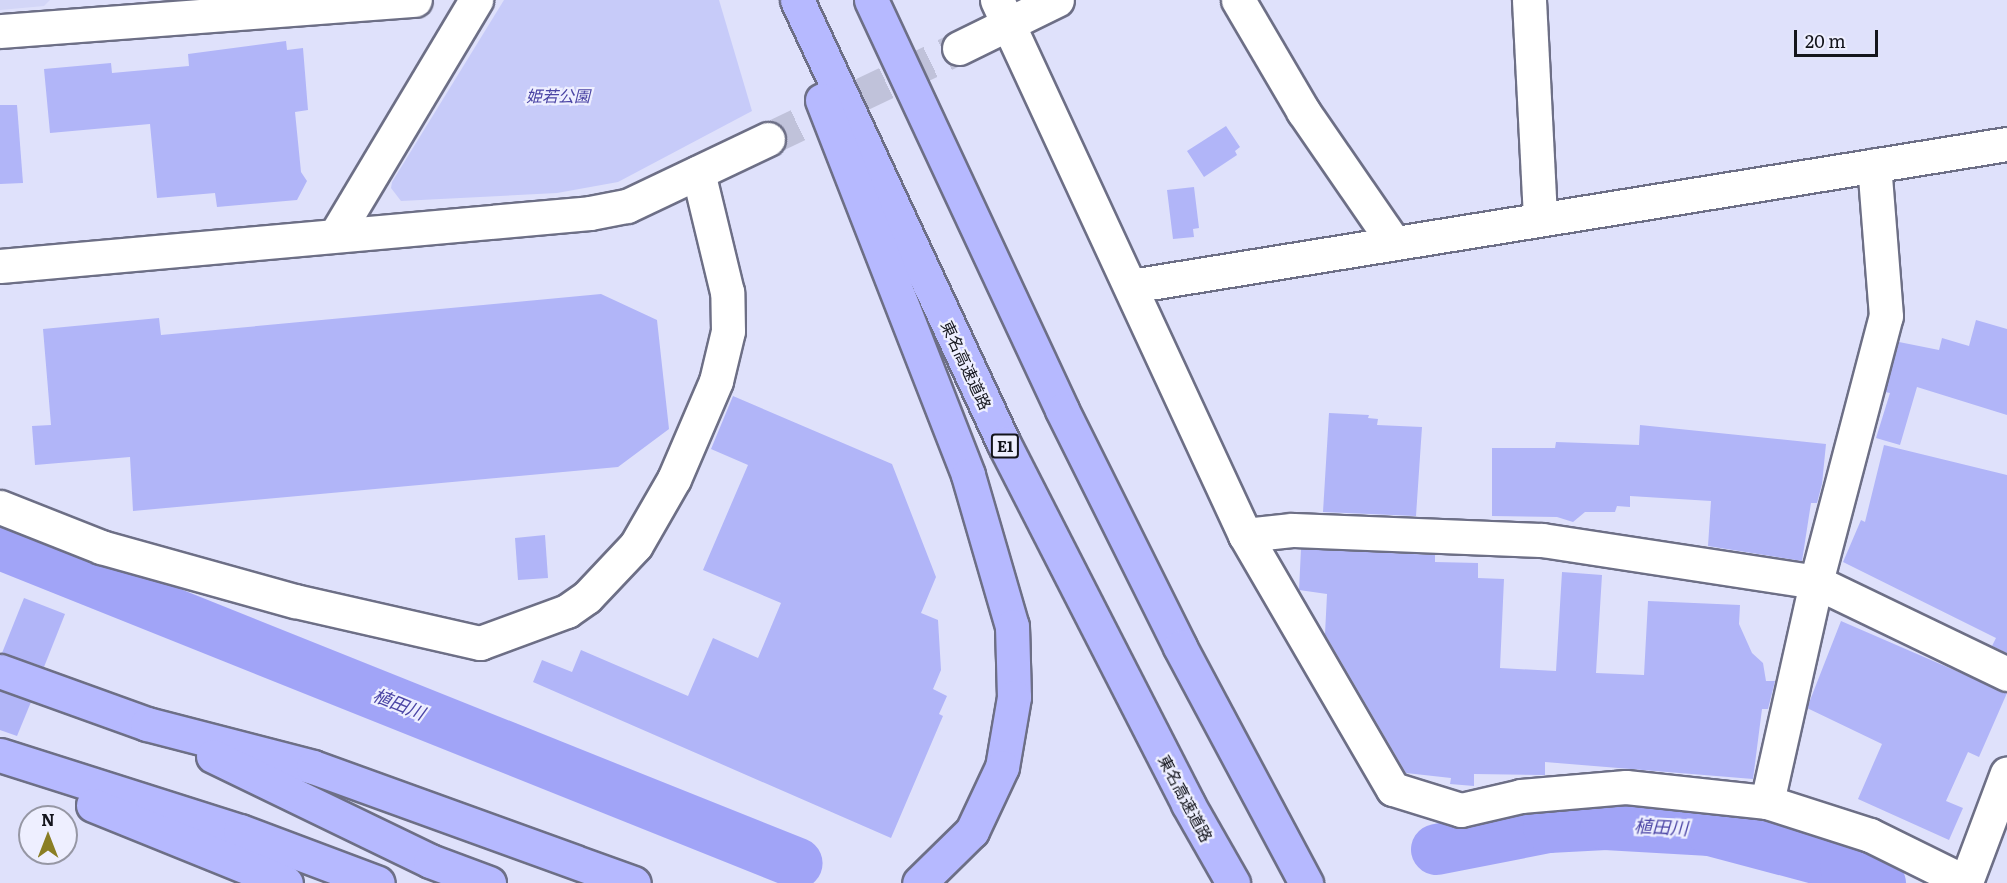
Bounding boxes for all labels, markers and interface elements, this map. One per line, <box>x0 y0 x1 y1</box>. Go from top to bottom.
scale bar <box>1797 18 1881 56</box>
text: 20 m <box>1805 27 1846 54</box>
park label: 姫若公園 <box>526 85 590 105</box>
street label: 東名高速道路 <box>938 317 996 413</box>
road number: E1 <box>990 434 1020 458</box>
water label: 植田川 <box>370 684 428 724</box>
street label: 東名高速道路 <box>1155 751 1217 845</box>
north arrow <box>18 805 78 865</box>
text: N <box>41 807 55 831</box>
water label: 植田川 <box>1633 815 1689 839</box>

